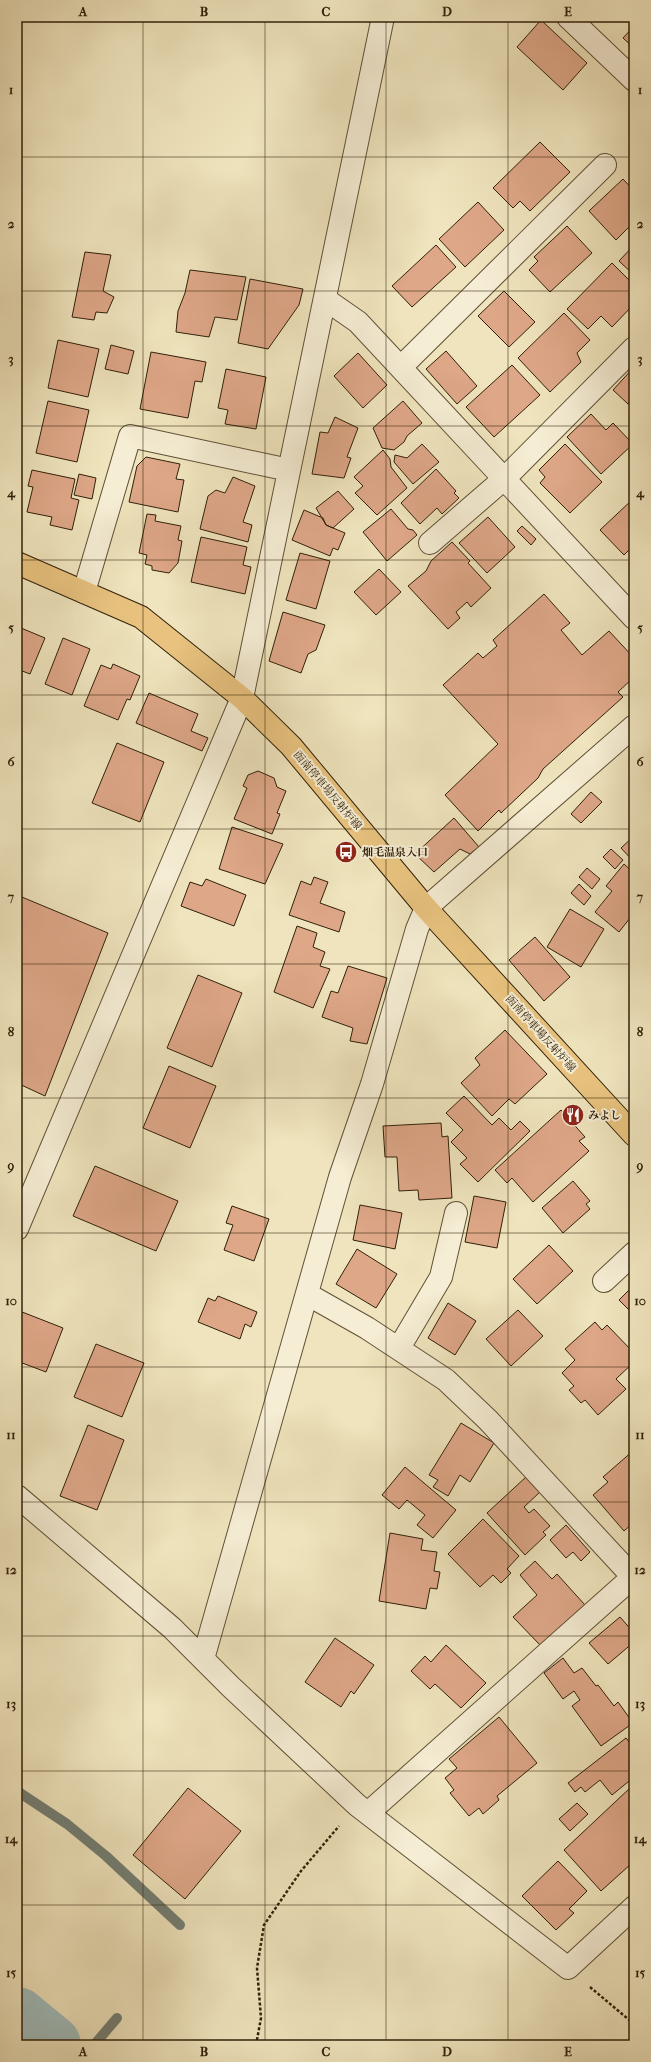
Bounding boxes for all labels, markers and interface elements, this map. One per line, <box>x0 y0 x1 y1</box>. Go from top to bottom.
text: A <box>78 4 88 19</box>
text: B <box>200 4 209 19</box>
text: C <box>322 4 331 19</box>
text: D <box>442 4 452 19</box>
text: E <box>564 4 572 19</box>
text: 1 <box>9 82 14 97</box>
text: 1 <box>638 82 643 97</box>
text: 2 <box>8 216 15 231</box>
text: 2 <box>637 216 644 231</box>
text: 3 <box>8 351 14 367</box>
text: 3 <box>637 351 643 367</box>
text: 4 <box>6 485 16 501</box>
text: 4 <box>635 485 645 501</box>
text: 5 <box>8 620 14 635</box>
text: 5 <box>637 620 643 635</box>
street label: 函南停車場反射炉線 <box>291 748 364 832</box>
text: 6 <box>7 754 15 769</box>
text: 6 <box>636 754 644 769</box>
bus stop icon: 畑毛温泉入口 <box>333 839 359 865</box>
place label: 畑毛温泉入口 <box>362 846 428 859</box>
text: 7 <box>7 889 15 904</box>
text: 7 <box>636 889 644 904</box>
street label: 函南停車場反射炉線 <box>503 992 579 1074</box>
text: 8 <box>8 1024 15 1039</box>
text: 8 <box>637 1024 644 1039</box>
restaurant icon: みよし <box>560 1102 586 1128</box>
place label: みよし <box>588 1109 621 1122</box>
text: 9 <box>7 1158 15 1174</box>
text: 9 <box>636 1158 644 1174</box>
text: 10 <box>5 1293 17 1308</box>
text: 10 <box>634 1293 646 1308</box>
text: 11 <box>6 1427 16 1442</box>
text: 11 <box>635 1427 645 1442</box>
text: 12 <box>5 1562 17 1577</box>
text: 12 <box>634 1562 646 1577</box>
text: 13 <box>6 1696 16 1712</box>
text: 13 <box>635 1696 645 1712</box>
text: 14 <box>5 1831 18 1847</box>
text: 14 <box>634 1831 647 1847</box>
text: 15 <box>6 1965 16 1980</box>
text: 15 <box>635 1965 645 1980</box>
text: A <box>78 2044 88 2059</box>
text: B <box>200 2044 209 2059</box>
text: C <box>322 2044 331 2059</box>
text: D <box>442 2044 452 2059</box>
text: E <box>564 2044 572 2059</box>

